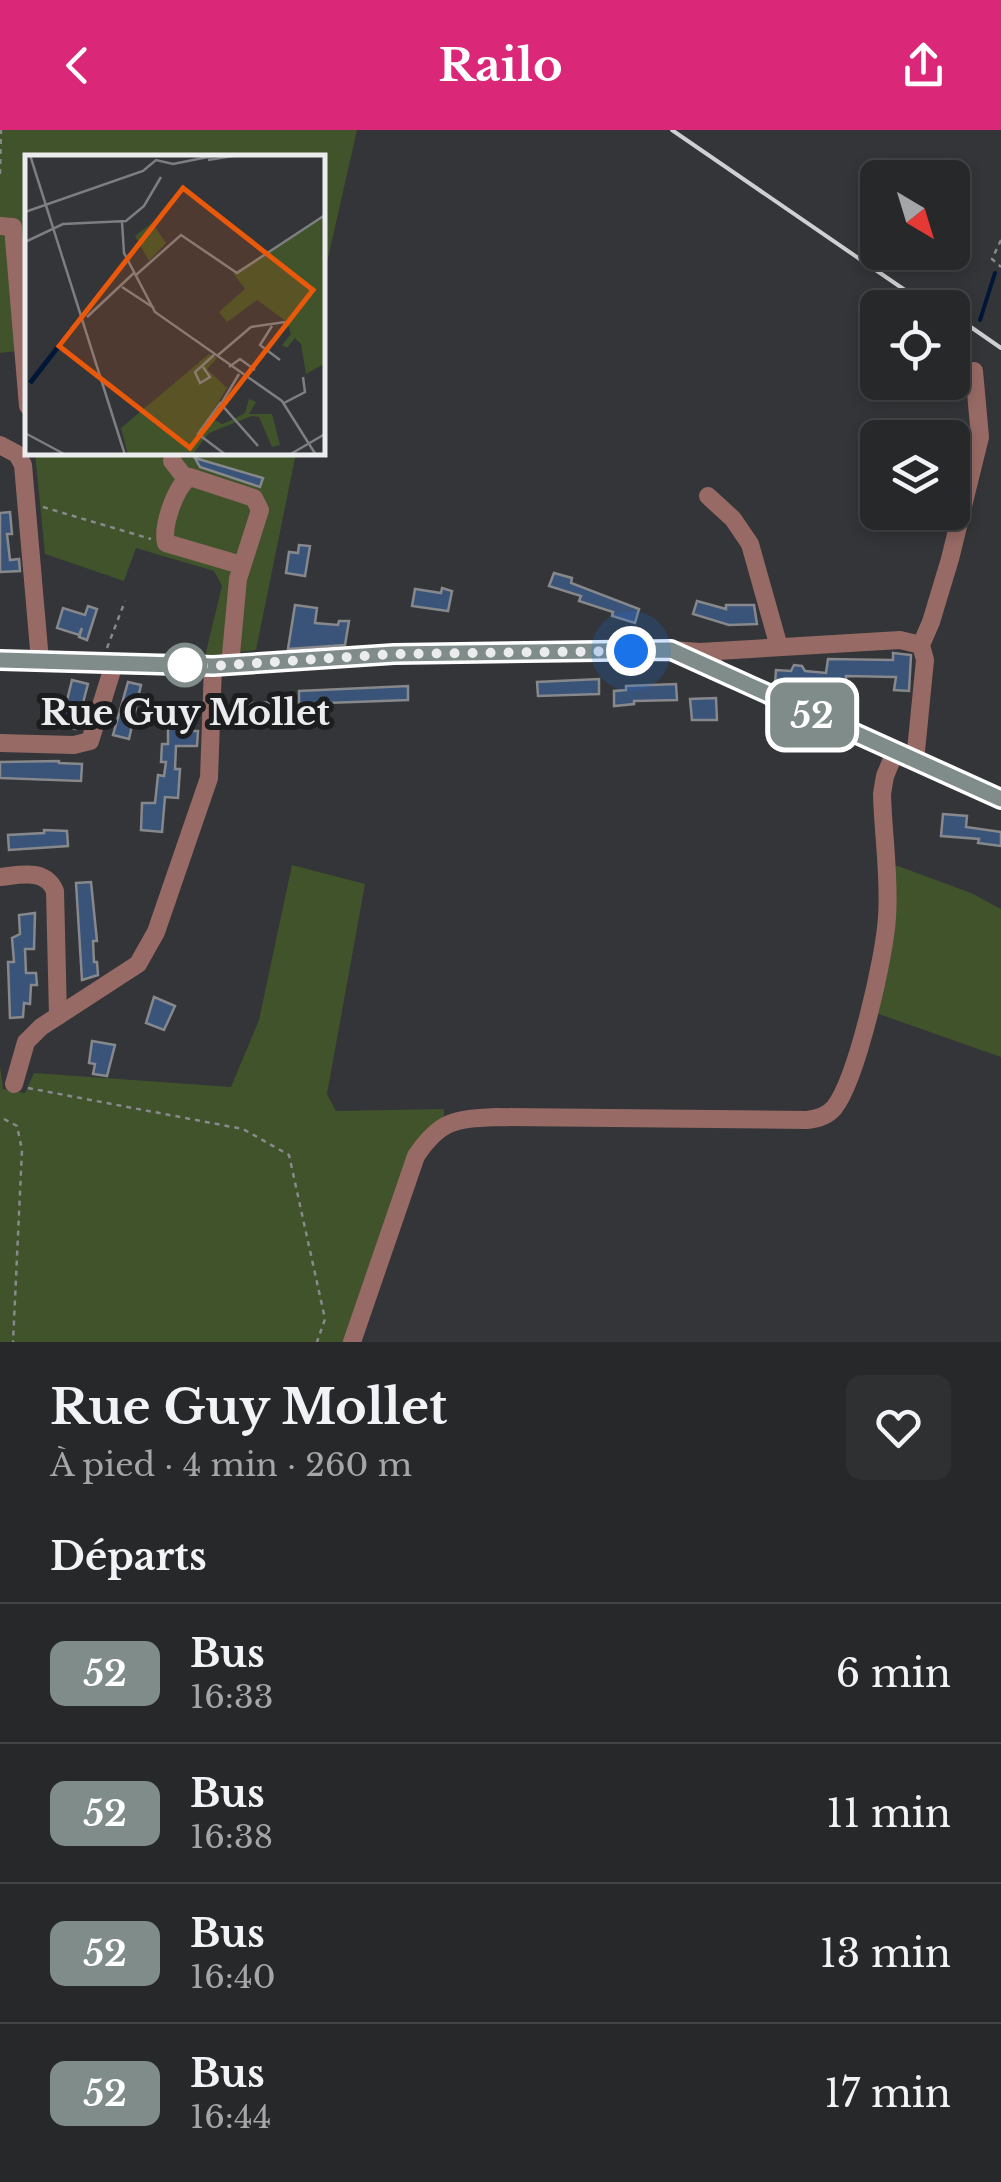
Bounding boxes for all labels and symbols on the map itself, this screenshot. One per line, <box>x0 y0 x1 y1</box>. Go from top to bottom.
inset map <box>25 155 325 455</box>
north arrow <box>860 160 970 270</box>
your location <box>606 626 656 676</box>
marker: Rue Guy Mollet <box>164 644 206 686</box>
line badge: 52 <box>767 682 857 748</box>
place label: Rue Guy Mollet <box>40 691 330 734</box>

